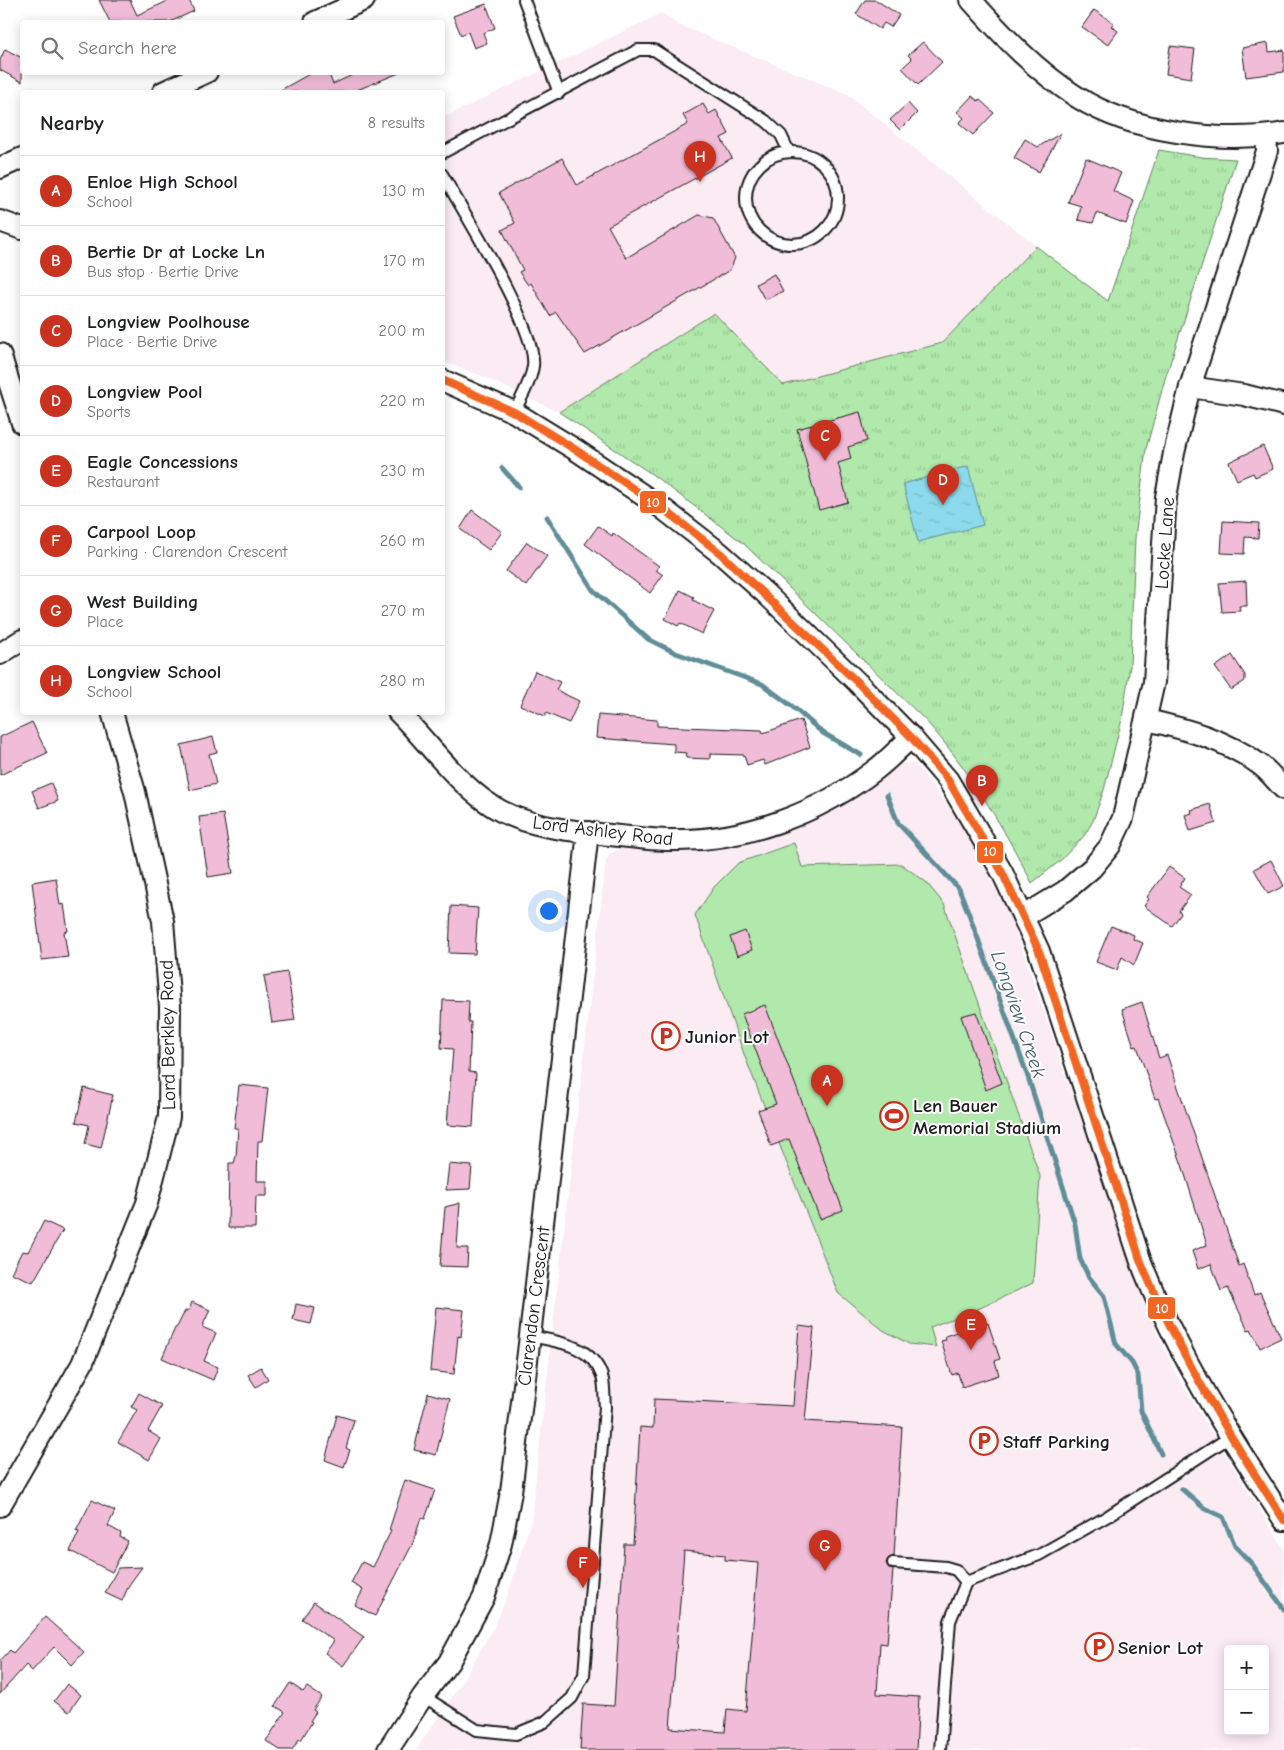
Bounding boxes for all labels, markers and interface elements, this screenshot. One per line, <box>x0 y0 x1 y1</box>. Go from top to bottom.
search box <box>20 20 445 75</box>
icon: search <box>38 34 66 62</box>
text: Search here <box>78 37 177 59</box>
text: Nearby <box>40 111 104 135</box>
text: 8 results <box>368 114 425 132</box>
pin: H <box>684 141 716 182</box>
text: Enloe High School <box>87 171 238 193</box>
text: A <box>52 182 60 200</box>
text: 130 m <box>382 182 425 200</box>
text: School <box>87 193 133 211</box>
text: Bertie Dr at Locke Ln <box>87 241 265 263</box>
text: B <box>51 252 61 270</box>
text: 170 m <box>383 252 425 270</box>
text: Bus stop · Bertie Drive <box>87 263 239 281</box>
text: Longview Poolhouse <box>87 311 250 333</box>
text: C <box>51 322 61 340</box>
text: 200 m <box>379 322 425 340</box>
text: Place · Bertie Drive <box>87 333 217 351</box>
text: Longview Pool <box>87 381 203 403</box>
text: D <box>51 392 61 410</box>
text: 220 m <box>380 392 425 410</box>
text: Sports <box>87 403 130 421</box>
pin: C <box>809 420 841 461</box>
text: Eagle Concessions <box>87 451 238 473</box>
text: E <box>51 462 61 480</box>
text: 230 m <box>380 462 425 480</box>
pin: D <box>927 464 959 505</box>
text: Restaurant <box>87 473 159 491</box>
line badge: 10 <box>639 490 667 514</box>
text: 10 <box>646 494 660 511</box>
street label: Locke Lane <box>1151 496 1179 590</box>
text: Carpool Loop <box>87 521 196 543</box>
text: F <box>51 532 61 550</box>
text: 260 m <box>380 532 425 550</box>
text: Parking · Clarendon Crescent <box>87 543 287 561</box>
text: West Building <box>87 591 198 613</box>
text: G <box>50 602 62 620</box>
text: 270 m <box>381 602 425 620</box>
text: Place <box>87 613 123 631</box>
text: Longview School <box>87 661 221 683</box>
text: H <box>50 672 62 690</box>
text: 280 m <box>380 672 425 690</box>
text: School <box>87 683 133 701</box>
pin: B <box>966 765 998 806</box>
street label: Lord Ashley Road <box>531 811 674 851</box>
line badge: 10 <box>976 840 1004 864</box>
text: 10 <box>983 843 997 860</box>
your location <box>536 898 562 924</box>
water label: Longview Creek <box>986 948 1051 1081</box>
street label: Lord Berkley Road <box>156 960 180 1110</box>
parking icon: Junior Lot <box>651 1021 681 1051</box>
place label: Junior Lot <box>685 1026 769 1048</box>
pin: A <box>811 1065 843 1106</box>
place label: Len Bauer Memorial Stadium <box>913 1095 1061 1139</box>
sports icon: Len Bauer Memorial Stadium <box>879 1101 909 1131</box>
street label: Clarendon Crescent <box>513 1225 555 1387</box>
line badge: 10 <box>1147 1296 1176 1320</box>
text: 10 <box>1155 1300 1169 1317</box>
pin: E <box>955 1309 987 1350</box>
parking icon: Staff Parking <box>969 1426 999 1456</box>
place label: Staff Parking <box>1003 1431 1110 1453</box>
pin: G <box>809 1530 841 1571</box>
pin: F <box>567 1547 599 1588</box>
parking icon: Senior Lot <box>1084 1632 1114 1662</box>
place label: Senior Lot <box>1118 1637 1203 1659</box>
map controls <box>1224 1645 1269 1735</box>
button: + <box>1224 1645 1269 1690</box>
button: − <box>1224 1690 1269 1735</box>

